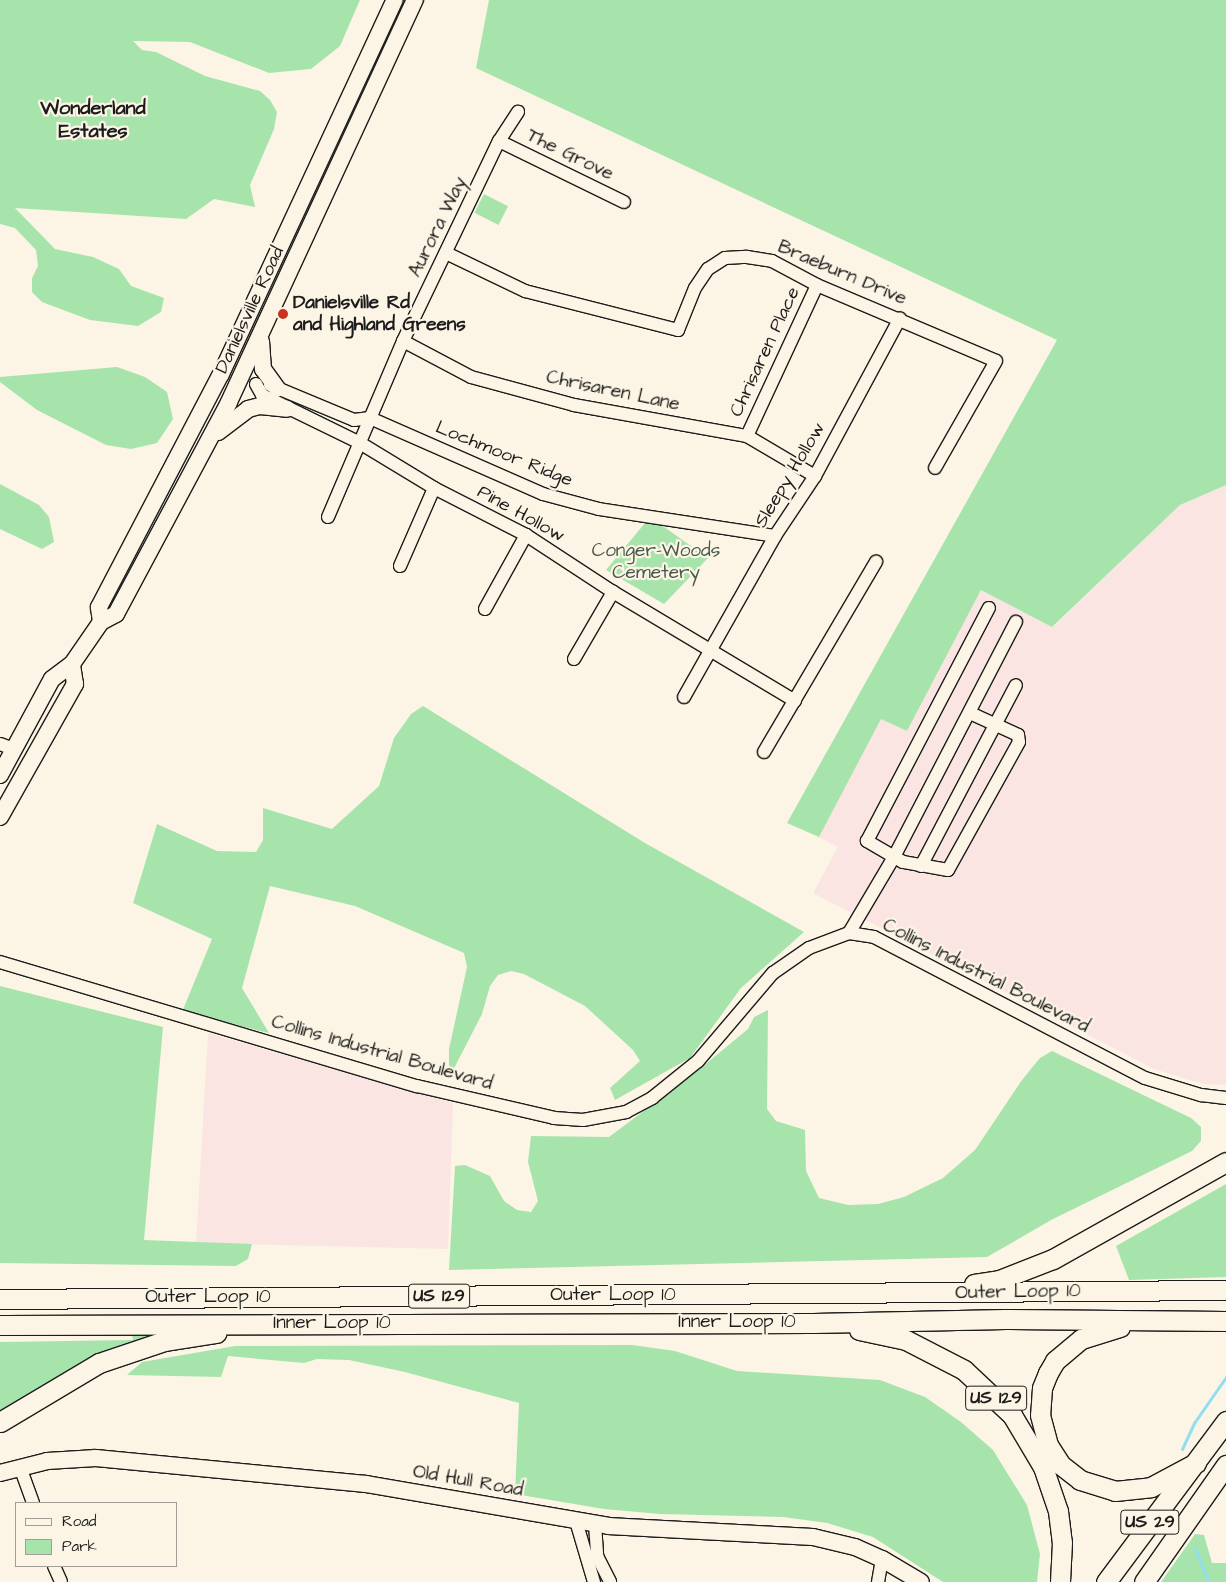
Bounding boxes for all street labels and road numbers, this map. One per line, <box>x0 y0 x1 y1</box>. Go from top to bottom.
street label: The Grove <box>523 124 617 186</box>
street label: Aurora Way <box>404 173 472 281</box>
street label: Braeburn Drive <box>774 236 910 310</box>
street label: Danielsville Road <box>211 243 289 377</box>
street label: Chrisaren Place <box>725 284 805 420</box>
street label: Chrisaren Lane <box>544 366 682 416</box>
street label: Lochmoor Ridge <box>432 416 576 492</box>
street label: Sleepy Hollow <box>750 418 830 532</box>
street label: Pine Hollow <box>473 481 569 547</box>
street label: Collins Industrial Boulevard <box>879 914 1093 1038</box>
street label: Collins Industrial Boulevard <box>269 1010 495 1096</box>
road number: US 129 <box>408 1280 470 1312</box>
street label: Outer Loop 10 <box>955 1280 1081 1304</box>
street label: Outer Loop 10 <box>550 1284 676 1306</box>
street label: Outer Loop 10 <box>145 1286 271 1308</box>
street label: Inner Loop 10 <box>678 1311 796 1333</box>
street label: Inner Loop 10 <box>273 1312 391 1334</box>
road number: US 129 <box>965 1382 1027 1414</box>
street label: Old Hull Road <box>411 1460 525 1502</box>
road number: US 29 <box>1120 1506 1180 1538</box>

